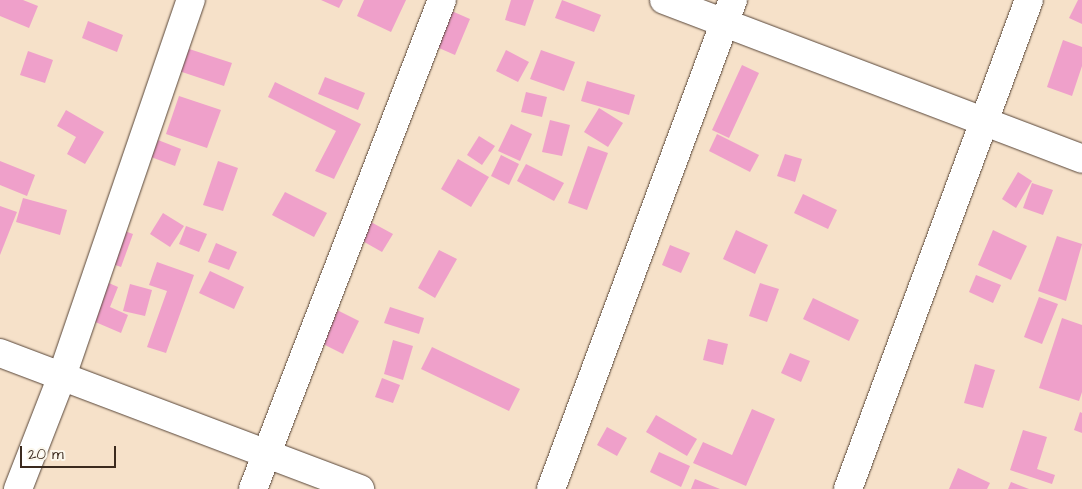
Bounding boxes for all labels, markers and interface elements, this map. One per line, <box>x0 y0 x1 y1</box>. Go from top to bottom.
scale bar <box>22 436 119 468</box>
text: 20 m <box>28 444 64 465</box>

